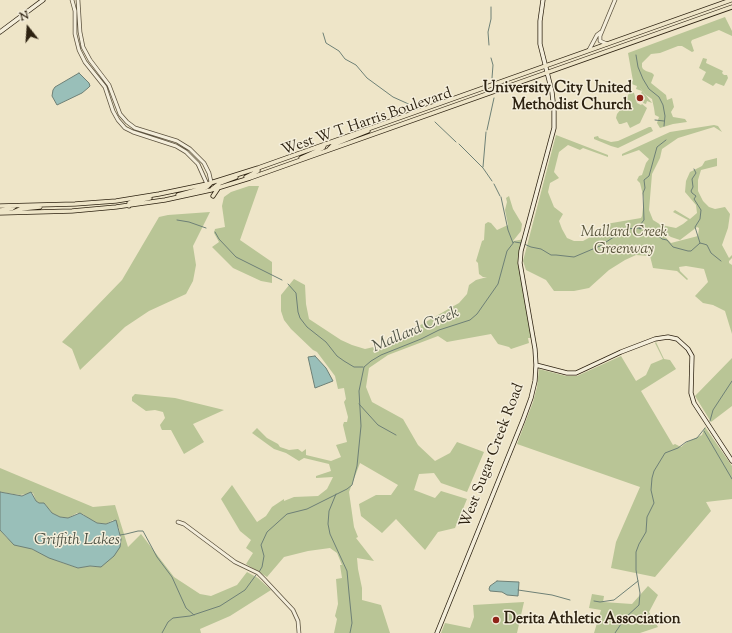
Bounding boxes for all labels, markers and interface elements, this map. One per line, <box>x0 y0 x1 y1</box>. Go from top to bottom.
north arrow <box>8 8 48 48</box>
text: N <box>18 8 31 25</box>
place label: University City United Methodist Church <box>483 80 632 115</box>
street label: West W T Harris Boulevard <box>279 85 455 161</box>
marker: University City United Methodist Church <box>635 93 645 103</box>
park label: Mallard Creek Greenway <box>581 224 667 259</box>
water label: Mallard Creek <box>370 304 462 358</box>
street label: West Sugar Creek Road <box>457 381 529 531</box>
water label: Griffith Lakes <box>34 531 120 551</box>
place label: Derita Athletic Association <box>504 611 680 629</box>
marker: Derita Athletic Association <box>491 615 501 625</box>

